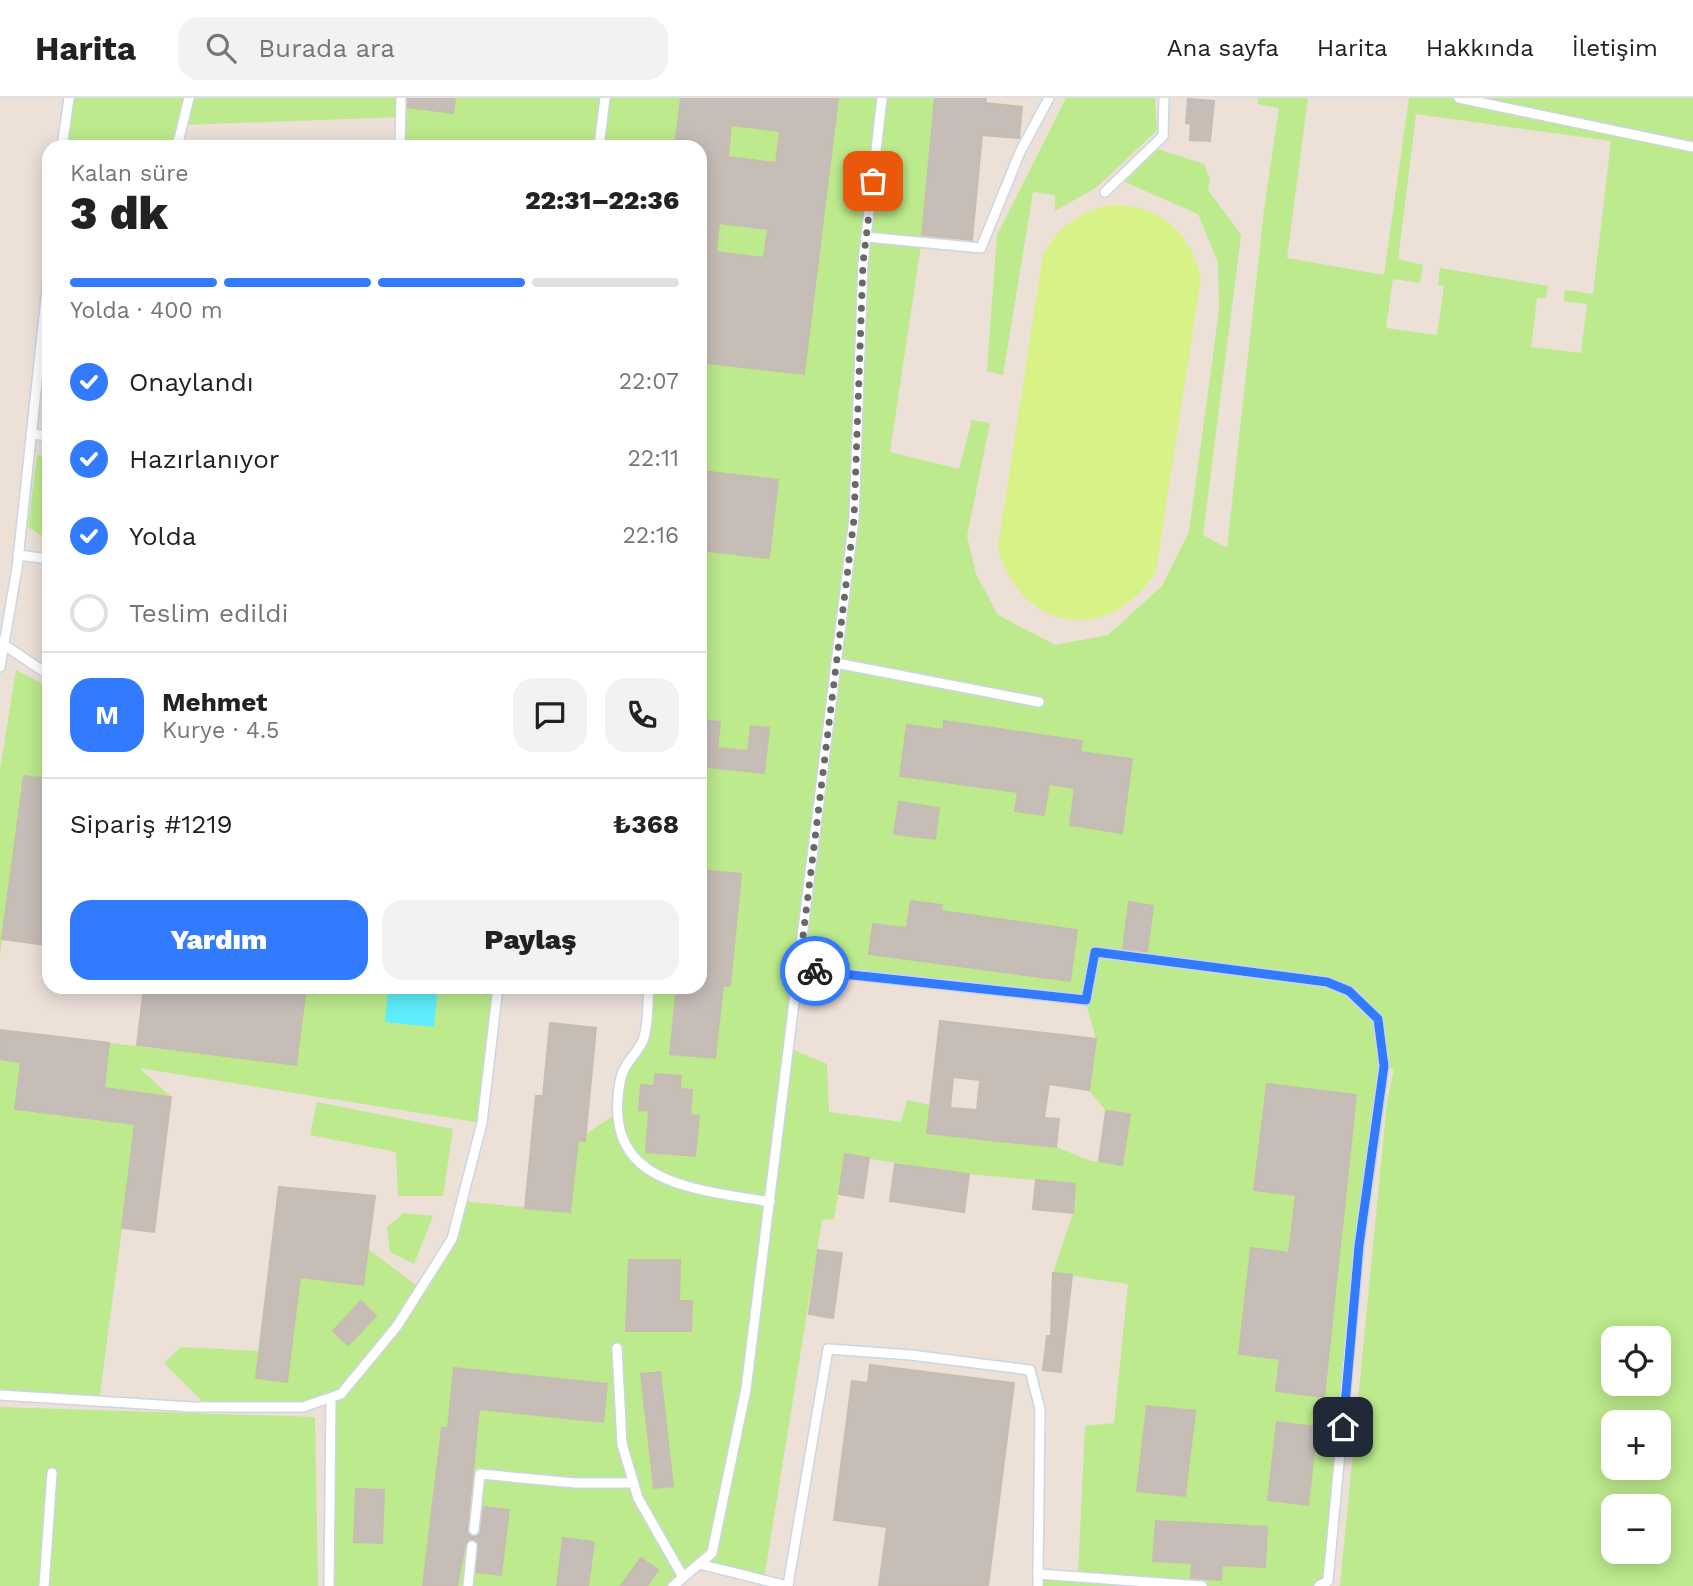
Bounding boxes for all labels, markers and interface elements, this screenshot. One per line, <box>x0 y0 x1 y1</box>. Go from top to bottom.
search box <box>178 17 668 80</box>
text: Harita <box>35 29 136 68</box>
icon: search <box>202 29 240 67</box>
text: Burada ara <box>258 33 395 63</box>
text: Ana sayfa <box>1167 34 1279 62</box>
text: Harita <box>1317 34 1388 62</box>
text: Hakkında <box>1426 34 1534 62</box>
text: İletişim <box>1572 34 1658 62</box>
pin <box>843 151 903 211</box>
text: Kalan süre <box>70 160 189 187</box>
icon: bag <box>854 162 892 200</box>
text: 22:31–22:36 <box>525 185 679 215</box>
text: 3 dk <box>70 186 168 240</box>
text: Yolda · 400 m <box>70 297 223 324</box>
icon: check <box>70 363 108 401</box>
text: Onaylandı <box>129 367 254 397</box>
text: 22:07 <box>619 368 679 395</box>
icon: check <box>70 440 108 478</box>
text: Hazırlanıyor <box>129 444 279 474</box>
text: 22:11 <box>627 445 679 472</box>
icon: check <box>70 517 108 555</box>
text: Yolda <box>129 521 197 551</box>
text: 22:16 <box>622 522 679 549</box>
text: Teslim edildi <box>129 598 288 628</box>
button: chat <box>513 678 587 752</box>
button: phone <box>605 678 679 752</box>
text: Mehmet <box>162 687 267 717</box>
text: M <box>95 700 119 730</box>
text: Kurye · 4.5 <box>162 717 279 744</box>
text: Sipariş #1219 <box>70 809 233 839</box>
text: ₺368 <box>613 809 679 839</box>
button: Yardım <box>70 900 368 980</box>
button: Paylaş <box>382 900 679 980</box>
courier <box>780 936 850 1006</box>
icon: bike <box>796 952 834 990</box>
map controls <box>1601 1326 1671 1564</box>
button: locate <box>1601 1326 1671 1396</box>
pin <box>1313 1397 1373 1457</box>
icon: home <box>1324 1408 1362 1446</box>
button: + <box>1601 1410 1671 1480</box>
button: − <box>1601 1494 1671 1564</box>

